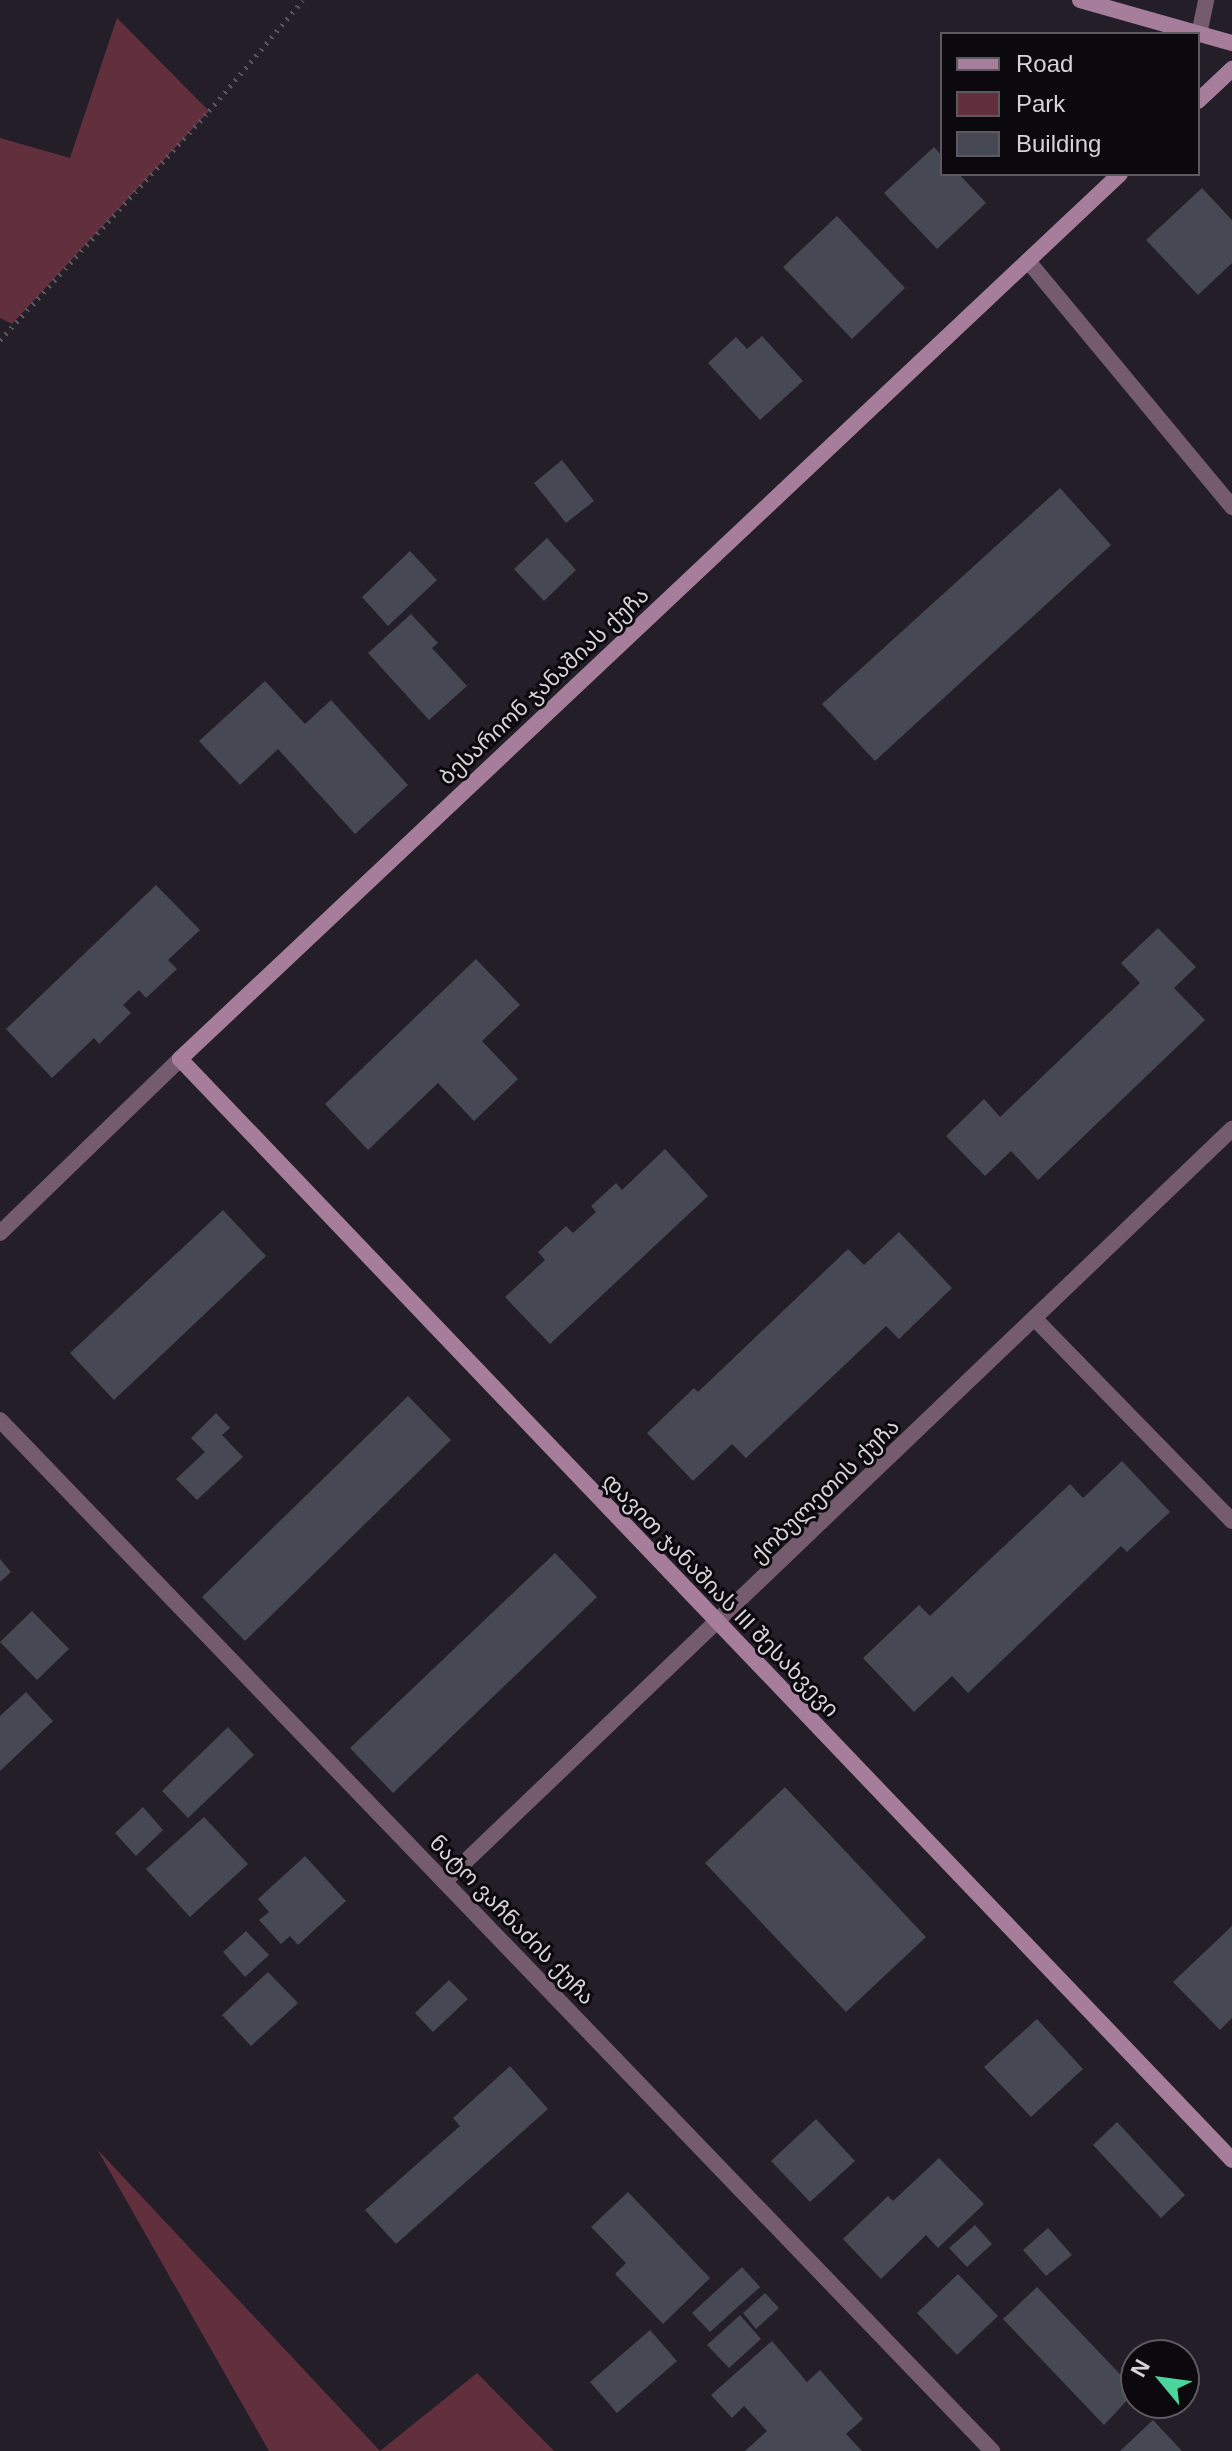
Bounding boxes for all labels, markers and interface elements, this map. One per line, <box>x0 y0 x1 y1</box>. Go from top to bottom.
legend <box>940 32 1200 176</box>
text: Road <box>1016 50 1073 77</box>
text: Park <box>1016 90 1065 117</box>
text: Building <box>1016 130 1101 157</box>
street label: ბესარიონ ჯანაშიას ქუჩა <box>434 582 654 790</box>
street label: ქობულეთის ქუჩა <box>745 1413 905 1569</box>
street label: დავით ჯანაშიას III შესახვევი <box>597 1468 845 1722</box>
street label: ნატო ვაჩნაძის ქუჩა <box>424 1830 600 2010</box>
north arrow <box>1120 2339 1200 2419</box>
text: N <box>1126 2355 1155 2381</box>

